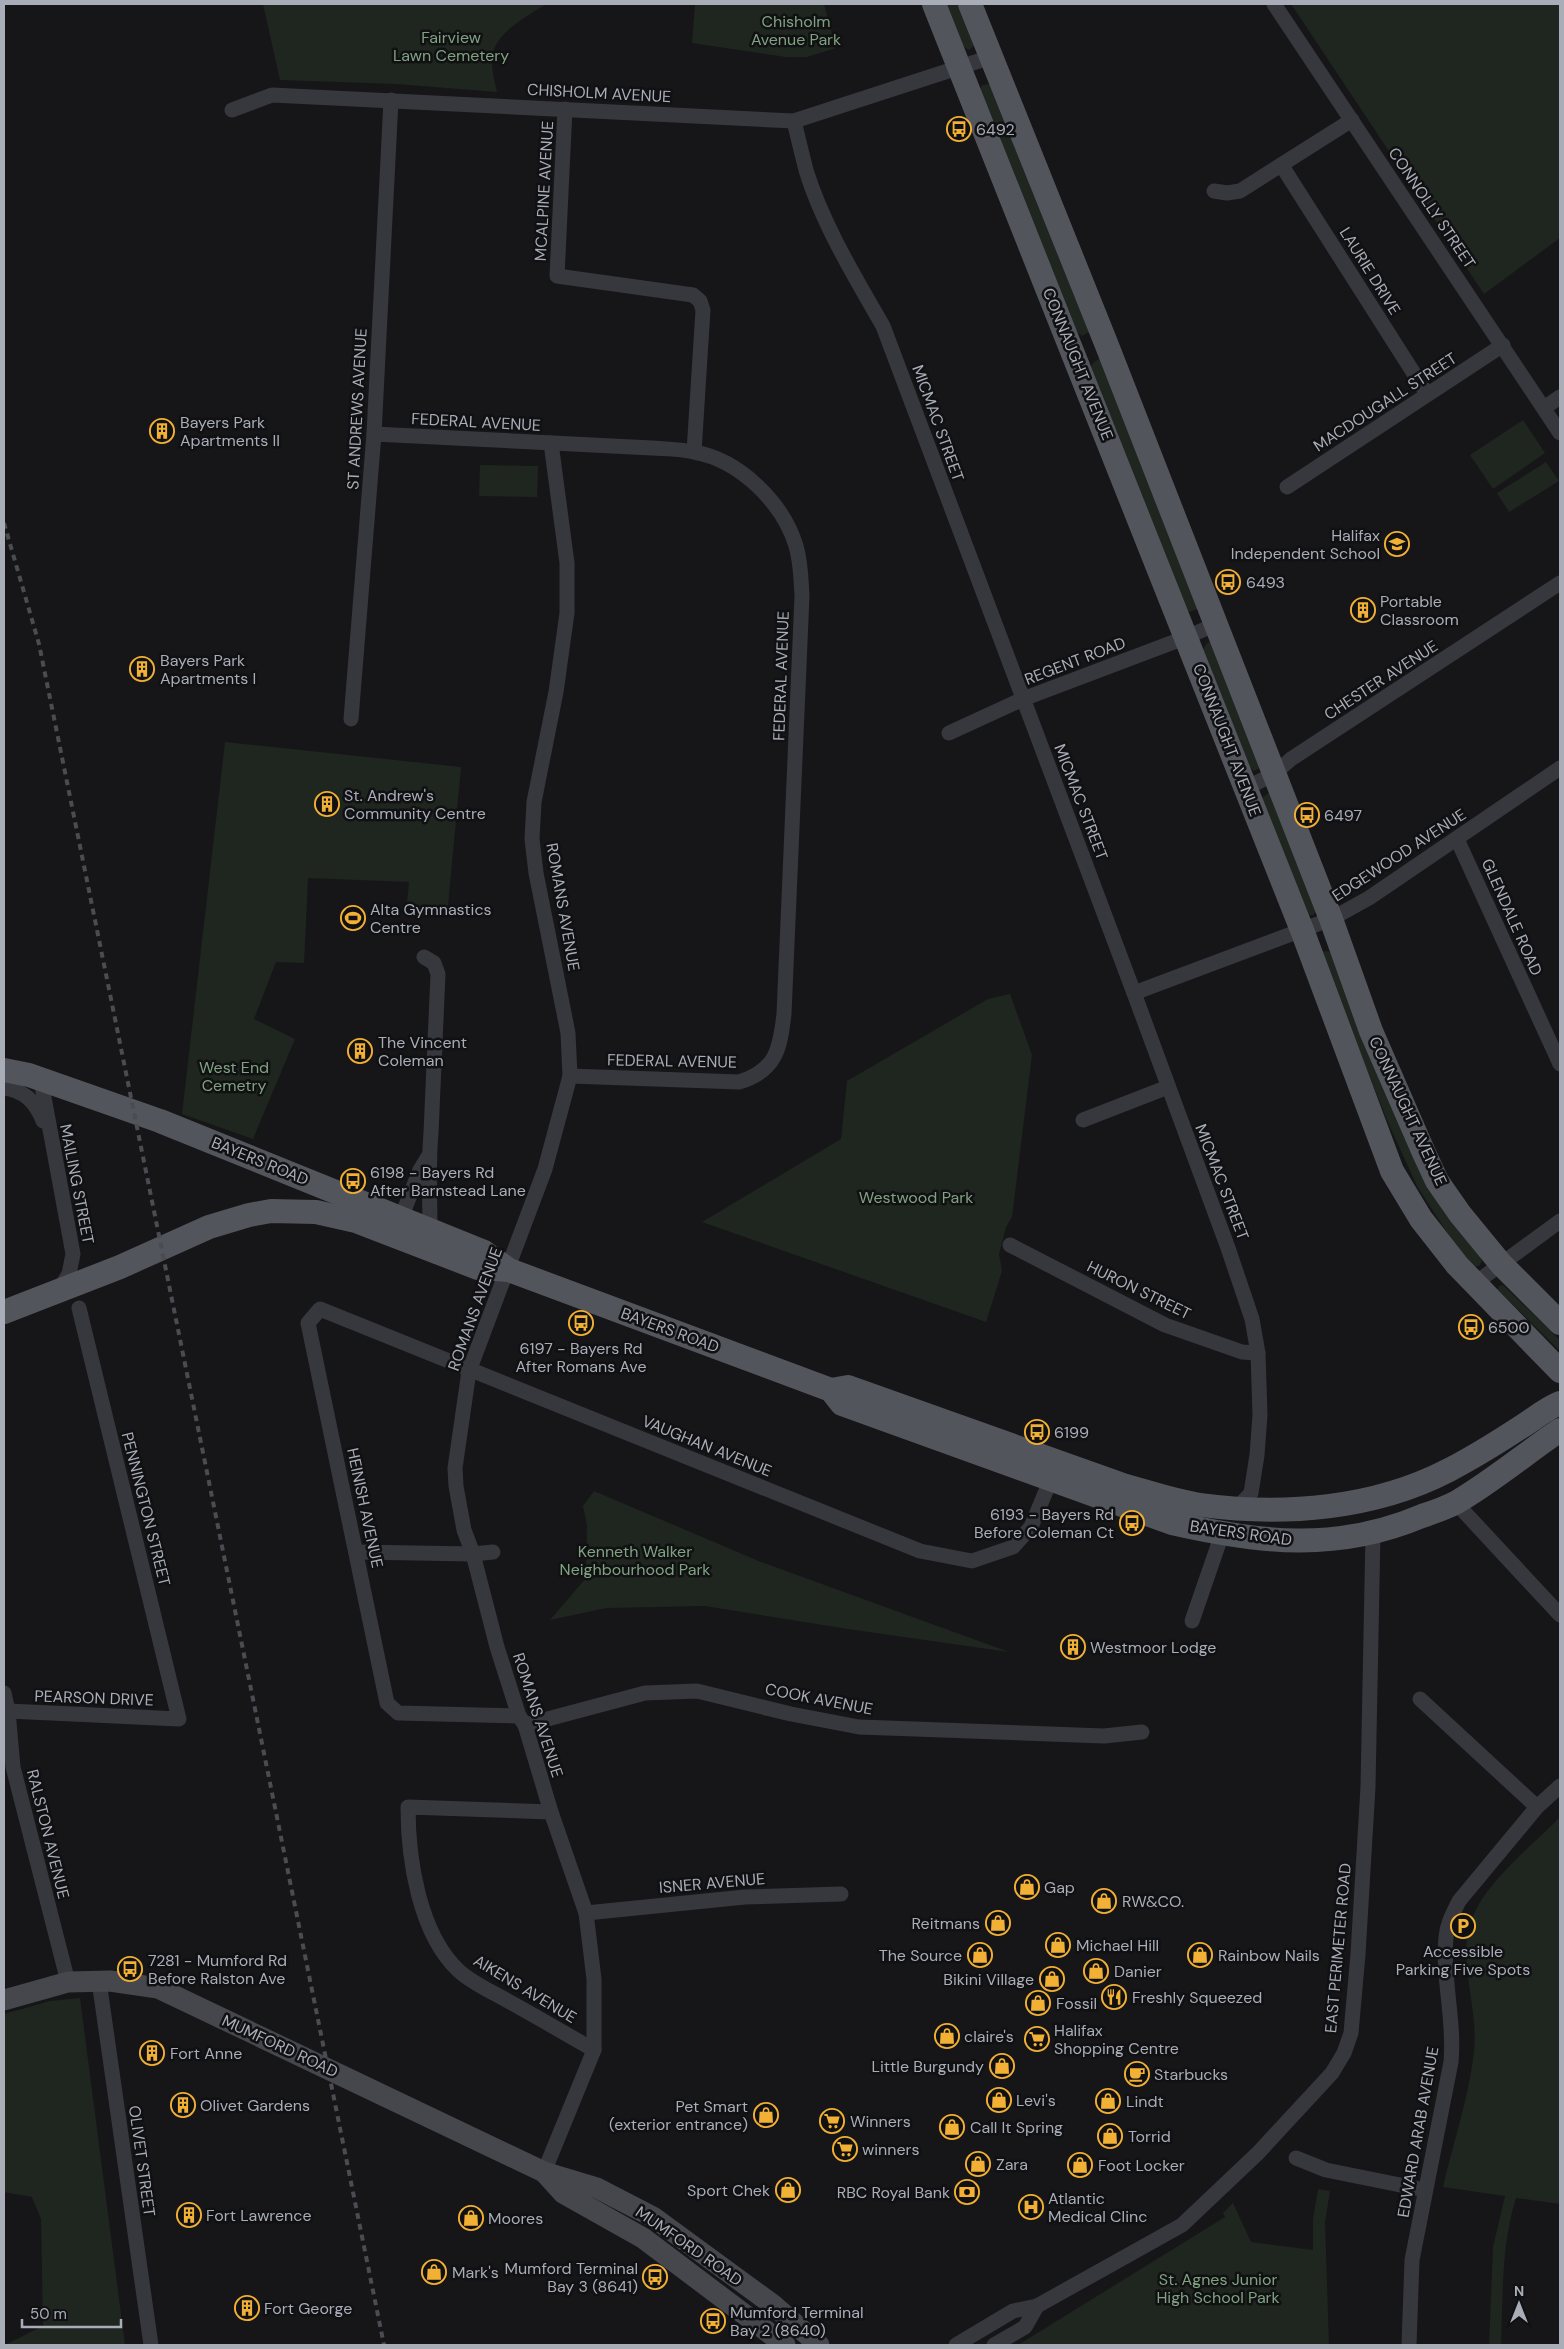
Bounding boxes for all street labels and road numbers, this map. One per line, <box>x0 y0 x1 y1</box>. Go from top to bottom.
street label: CHISHOLM AVENUE <box>526 79 672 107</box>
street label: MCALPINE AVENUE <box>530 120 558 262</box>
street label: CONNOLLY STREET <box>1384 143 1480 273</box>
street label: LAURIE DRIVE <box>1335 223 1405 319</box>
street label: CONNAUGHT AVENUE <box>1038 285 1118 443</box>
street label: ST ANDREWS AVENUE <box>342 328 372 490</box>
street label: MACDOUGALL STREET <box>1309 348 1461 456</box>
street label: MICMAC STREET <box>907 362 969 484</box>
street label: FEDERAL AVENUE <box>411 408 541 436</box>
street label: FEDERAL AVENUE <box>768 611 794 741</box>
street label: REGENT ROAD <box>1021 632 1129 690</box>
street label: CHESTER AVENUE <box>1320 635 1442 725</box>
street label: CONNAUGHT AVENUE <box>1188 661 1266 819</box>
street label: MICMAC STREET <box>1049 741 1113 863</box>
street label: EDGEWOOD AVENUE <box>1328 804 1470 906</box>
street label: ROMANS AVENUE <box>541 841 585 973</box>
street label: GLENDALE ROAD <box>1477 855 1547 979</box>
street label: CONNAUGHT AVENUE <box>1364 1033 1452 1189</box>
street label: FEDERAL AVENUE <box>607 1049 737 1073</box>
street label: MICMAC STREET <box>1190 1121 1254 1243</box>
street label: MAILING STREET <box>55 1122 99 1246</box>
street label: BAYERS ROAD <box>208 1132 312 1190</box>
street label: ROMANS AVENUE <box>443 1244 507 1374</box>
street label: HURON STREET <box>1084 1256 1194 1324</box>
street label: BAYERS ROAD <box>618 1303 722 1357</box>
street label: VAUGHAN AVENUE <box>639 1410 775 1482</box>
street label: PENNINGTON STREET <box>117 1430 175 1588</box>
street label: HEINISH AVENUE <box>342 1446 388 1570</box>
street label: BAYERS ROAD <box>1189 1515 1293 1551</box>
street label: ROMANS AVENUE <box>508 1650 568 1780</box>
street label: COOK AVENUE <box>763 1678 875 1720</box>
street label: PEARSON DRIVE <box>34 1685 154 1711</box>
street label: RALSTON AVENUE <box>22 1767 74 1901</box>
street label: EAST PERIMETER ROAD <box>1320 1862 1356 2034</box>
street label: ISNER AVENUE <box>658 1868 766 1898</box>
street label: AIKENS AVENUE <box>470 1950 580 2028</box>
street label: MUMFORD ROAD <box>219 2010 341 2082</box>
street label: EDWARD ARAB AVENUE <box>1393 2045 1443 2219</box>
street label: OLIVET STREET <box>124 2104 160 2218</box>
street label: MUMFORD ROAD <box>631 2201 747 2291</box>

